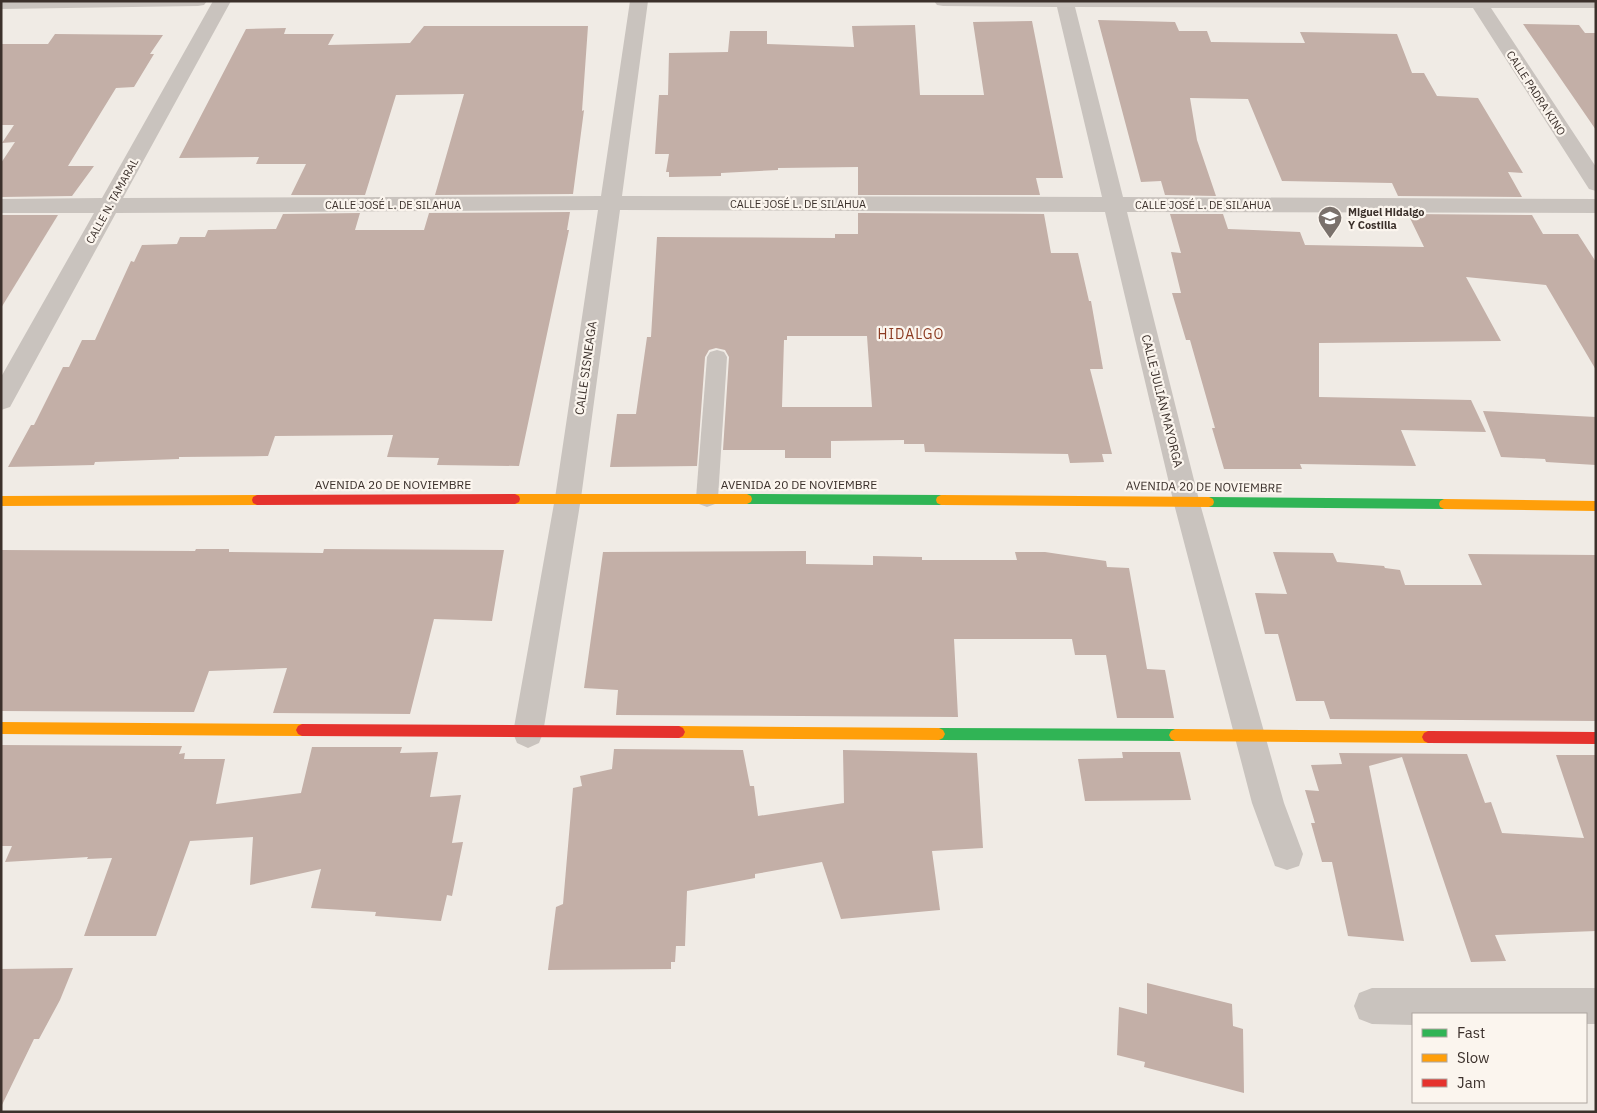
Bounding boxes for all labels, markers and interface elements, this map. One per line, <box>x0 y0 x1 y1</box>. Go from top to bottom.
street label: CALLE PADRA KINO <box>1503 48 1569 138</box>
street label: CALLE N. TAMARAL <box>83 155 142 246</box>
street label: CALLE JOSÉ L. DE SILAHUA <box>730 197 866 211</box>
street label: CALLE JOSÉ L. DE SILAHUA <box>325 198 461 212</box>
street label: CALLE JOSÉ L. DE SILAHUA <box>1135 198 1271 212</box>
school or university icon: Miguel Hidalgo Y Costilla <box>1317 205 1343 239</box>
place label: Miguel Hidalgo Y Costilla <box>1348 205 1424 232</box>
street label: CALLE SISNEAGA <box>571 320 600 416</box>
district label: HIDALGO <box>878 325 944 343</box>
street label: CALLE JULIÁN MAYORGA <box>1139 333 1186 469</box>
street label: AVENIDA 20 DE NOVIEMBRE <box>315 477 471 492</box>
street label: AVENIDA 20 DE NOVIEMBRE <box>721 477 877 492</box>
street label: AVENIDA 20 DE NOVIEMBRE <box>1126 478 1282 495</box>
legend <box>1412 1013 1587 1103</box>
text: Fast <box>1457 1023 1485 1042</box>
text: Slow <box>1457 1048 1490 1067</box>
text: Jam <box>1457 1073 1486 1092</box>

